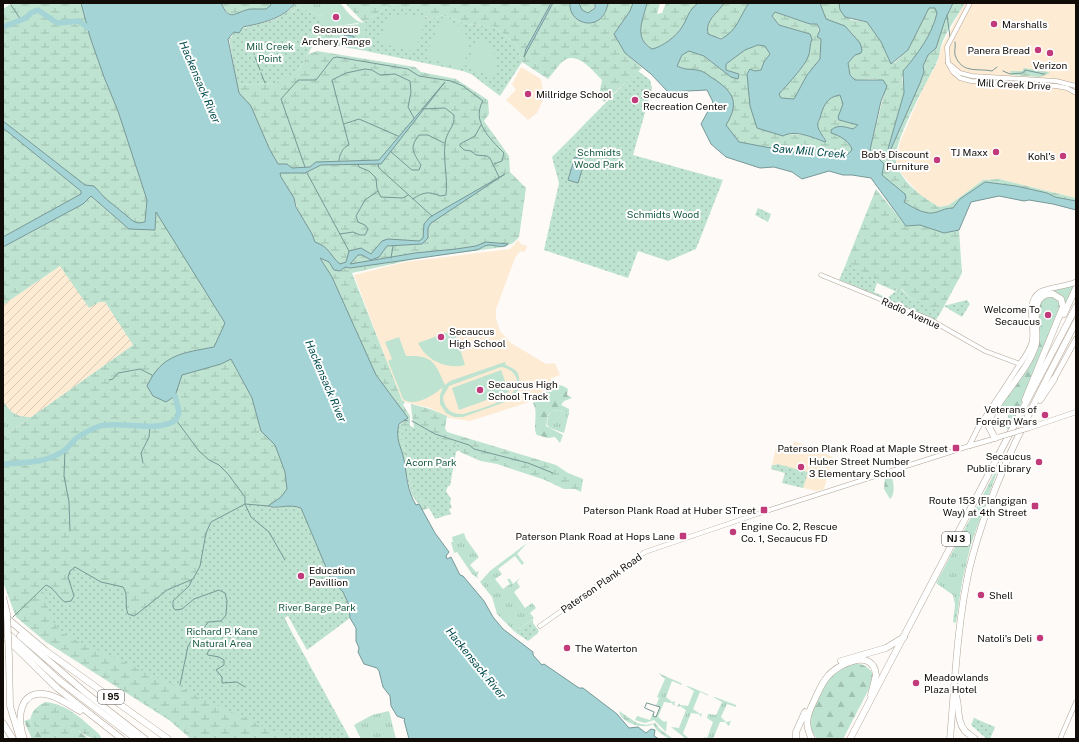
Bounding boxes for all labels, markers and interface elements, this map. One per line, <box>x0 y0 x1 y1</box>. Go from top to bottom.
marker: Secaucus Archery Range <box>331 12 341 22</box>
place label: Marshalls <box>1002 18 1047 30</box>
marker: Marshalls <box>989 19 999 29</box>
place label: Secaucus Archery Range <box>301 23 371 47</box>
water label: Hackensack River <box>177 39 223 126</box>
park label: Mill Creek Point <box>246 40 294 64</box>
place label: Panera Bread <box>967 44 1030 56</box>
marker: Panera Bread <box>1033 45 1043 55</box>
marker: Verizon <box>1045 48 1055 58</box>
place label: Verizon <box>1033 59 1067 71</box>
street label: Mill Creek Drive <box>977 76 1051 92</box>
place label: Millridge School <box>536 88 612 100</box>
place label: Secaucus Recreation Center <box>643 88 727 112</box>
marker: Millridge School <box>523 89 533 99</box>
marker: Secaucus Recreation Center <box>630 95 640 105</box>
water label: Saw Mill Creek <box>772 142 846 160</box>
park label: Schmidts Wood Park <box>574 146 624 170</box>
place label: TJ Maxx <box>951 146 988 158</box>
marker: TJ Maxx <box>991 147 1001 157</box>
place label: Bob's Discount Furniture <box>861 148 929 172</box>
place label: Kohl's <box>1028 150 1055 162</box>
marker: Kohl's <box>1058 151 1068 161</box>
marker: Bob's Discount Furniture <box>932 155 942 165</box>
park label: Schmidts Wood <box>627 208 699 220</box>
street label: Radio Avenue <box>880 295 943 331</box>
place label: Welcome To Secaucus <box>984 303 1040 327</box>
marker: Welcome To Secaucus <box>1043 310 1053 320</box>
place label: Secaucus High School <box>449 325 506 349</box>
marker: Secaucus High School <box>436 332 446 342</box>
water label: Hackensack River <box>303 338 349 425</box>
place label: Secaucus High School Track <box>488 378 558 402</box>
marker: Secaucus High School Track <box>475 385 485 395</box>
place label: Veterans of Foreign Wars <box>976 403 1037 427</box>
marker: Veterans of Foreign Wars <box>1040 410 1050 420</box>
place label: Paterson Plank Road at Maple Street <box>777 442 948 454</box>
marker: Paterson Plank Road at Maple Street <box>951 443 961 453</box>
place label: Secaucus Public Library <box>967 450 1032 474</box>
place label: Huber Street Number 3 Elementary School <box>809 455 910 479</box>
park label: Acorn Park <box>405 456 457 468</box>
marker: Secaucus Public Library <box>1034 457 1044 467</box>
marker: Huber Street Number 3 Elementary School <box>796 462 806 472</box>
place label: Route 153 (Flangigan Way) at 4th Street <box>929 494 1027 518</box>
marker: Route 153 (Flangigan Way) at 4th Street <box>1030 501 1040 511</box>
place label: Paterson Plank Road at Huber STreet <box>583 504 756 516</box>
marker: Paterson Plank Road at Huber STreet <box>759 505 769 515</box>
place label: Engine Co. 2, Rescue Co. 1, Secaucus FD <box>741 520 838 544</box>
marker: Engine Co. 2, Rescue Co. 1, Secaucus FD <box>728 527 738 537</box>
place label: Paterson Plank Road at Hops Lane <box>516 530 675 542</box>
marker: Paterson Plank Road at Hops Lane <box>678 531 688 541</box>
road number: NJ 3 <box>942 532 970 546</box>
street label: Paterson Plank Road <box>558 550 644 615</box>
place label: Education Pavillion <box>309 564 356 588</box>
marker: Education Pavillion <box>296 571 306 581</box>
place label: Shell <box>989 589 1013 601</box>
marker: Shell <box>976 590 986 600</box>
park label: River Barge Park <box>278 601 356 613</box>
park label: Richard P. Kane Natural Area <box>186 625 258 649</box>
water label: Hackensack River <box>444 625 509 702</box>
place label: Natoli's Deli <box>977 632 1032 644</box>
marker: Natoli's Deli <box>1035 633 1045 643</box>
place label: The Waterton <box>575 642 638 654</box>
marker: The Waterton <box>562 643 572 653</box>
place label: Meadowlands Plaza Hotel <box>924 671 989 695</box>
marker: Meadowlands Plaza Hotel <box>911 678 921 688</box>
road number: I 95 <box>98 690 124 704</box>

